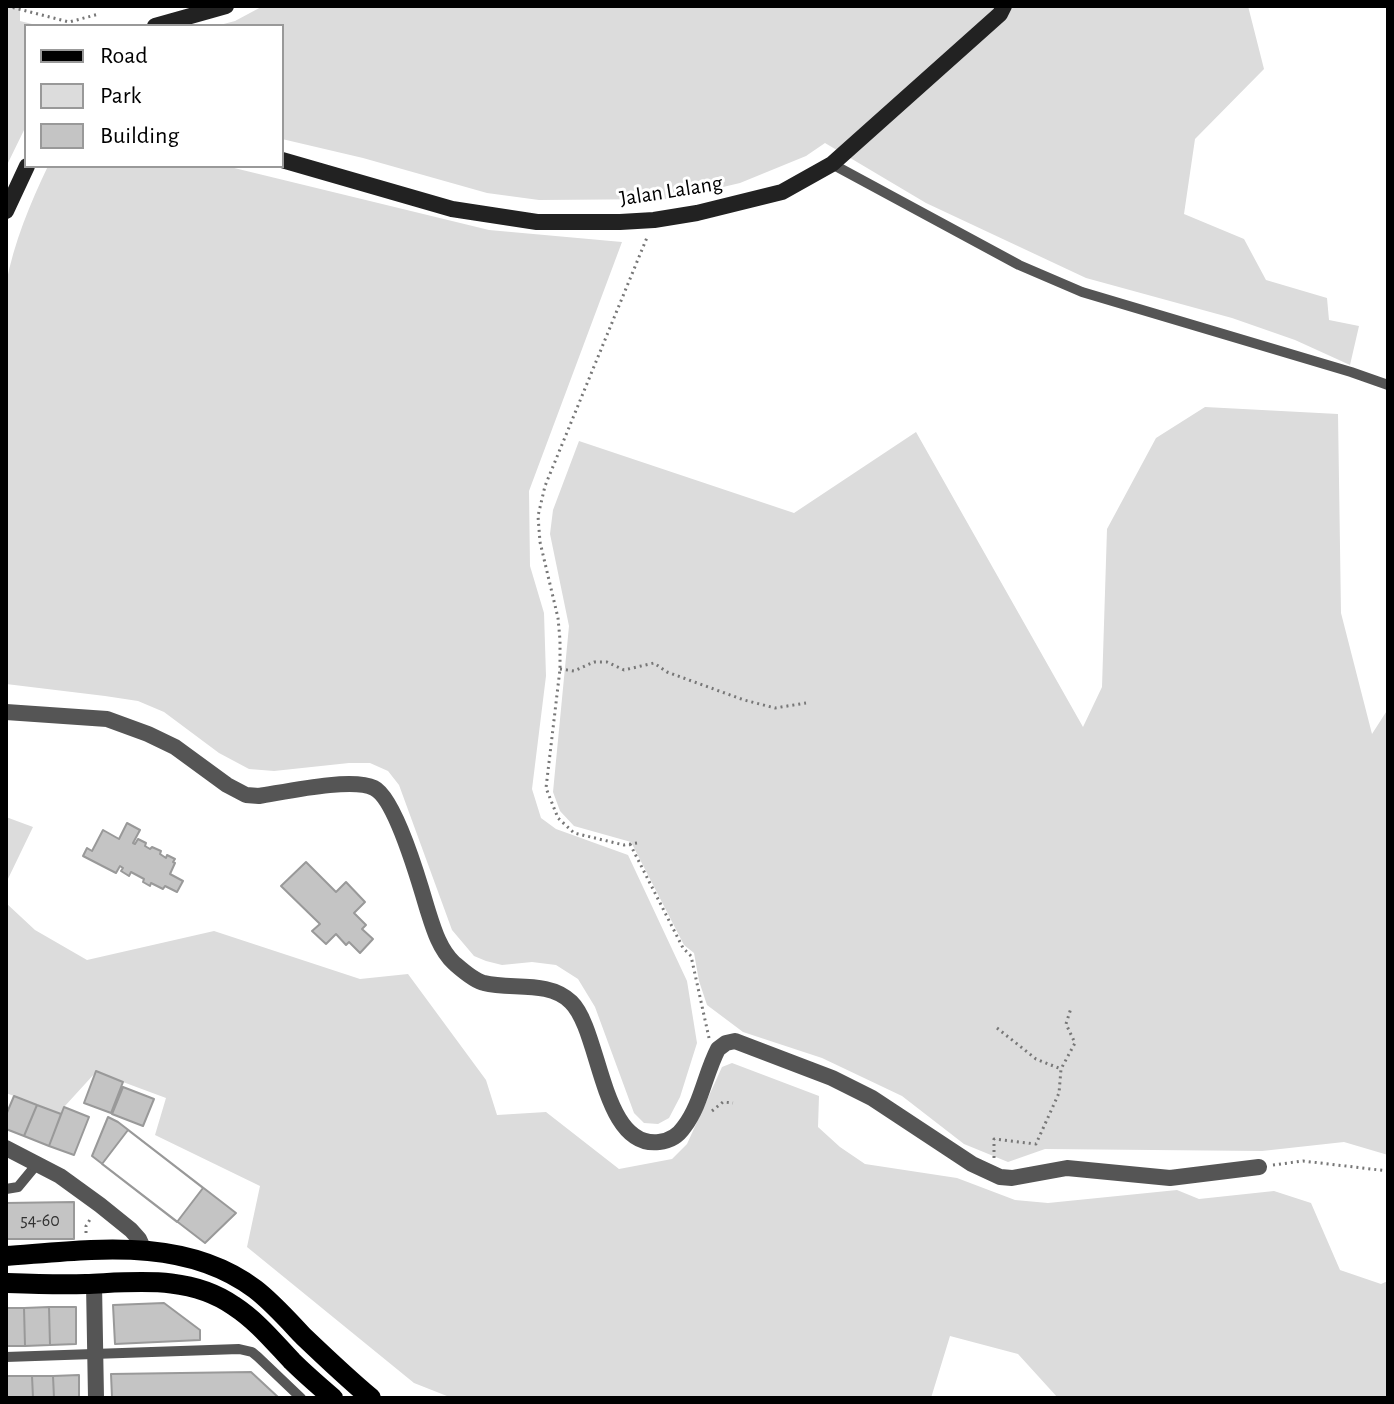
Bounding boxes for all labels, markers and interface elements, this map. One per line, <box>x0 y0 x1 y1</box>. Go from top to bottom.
legend <box>24 24 284 168</box>
text: Road <box>100 44 148 68</box>
text: Park <box>100 84 141 108</box>
text: Building <box>100 124 179 148</box>
street label: Jalan Lalang <box>618 170 724 212</box>
house number: 54-60 <box>20 1210 60 1232</box>

